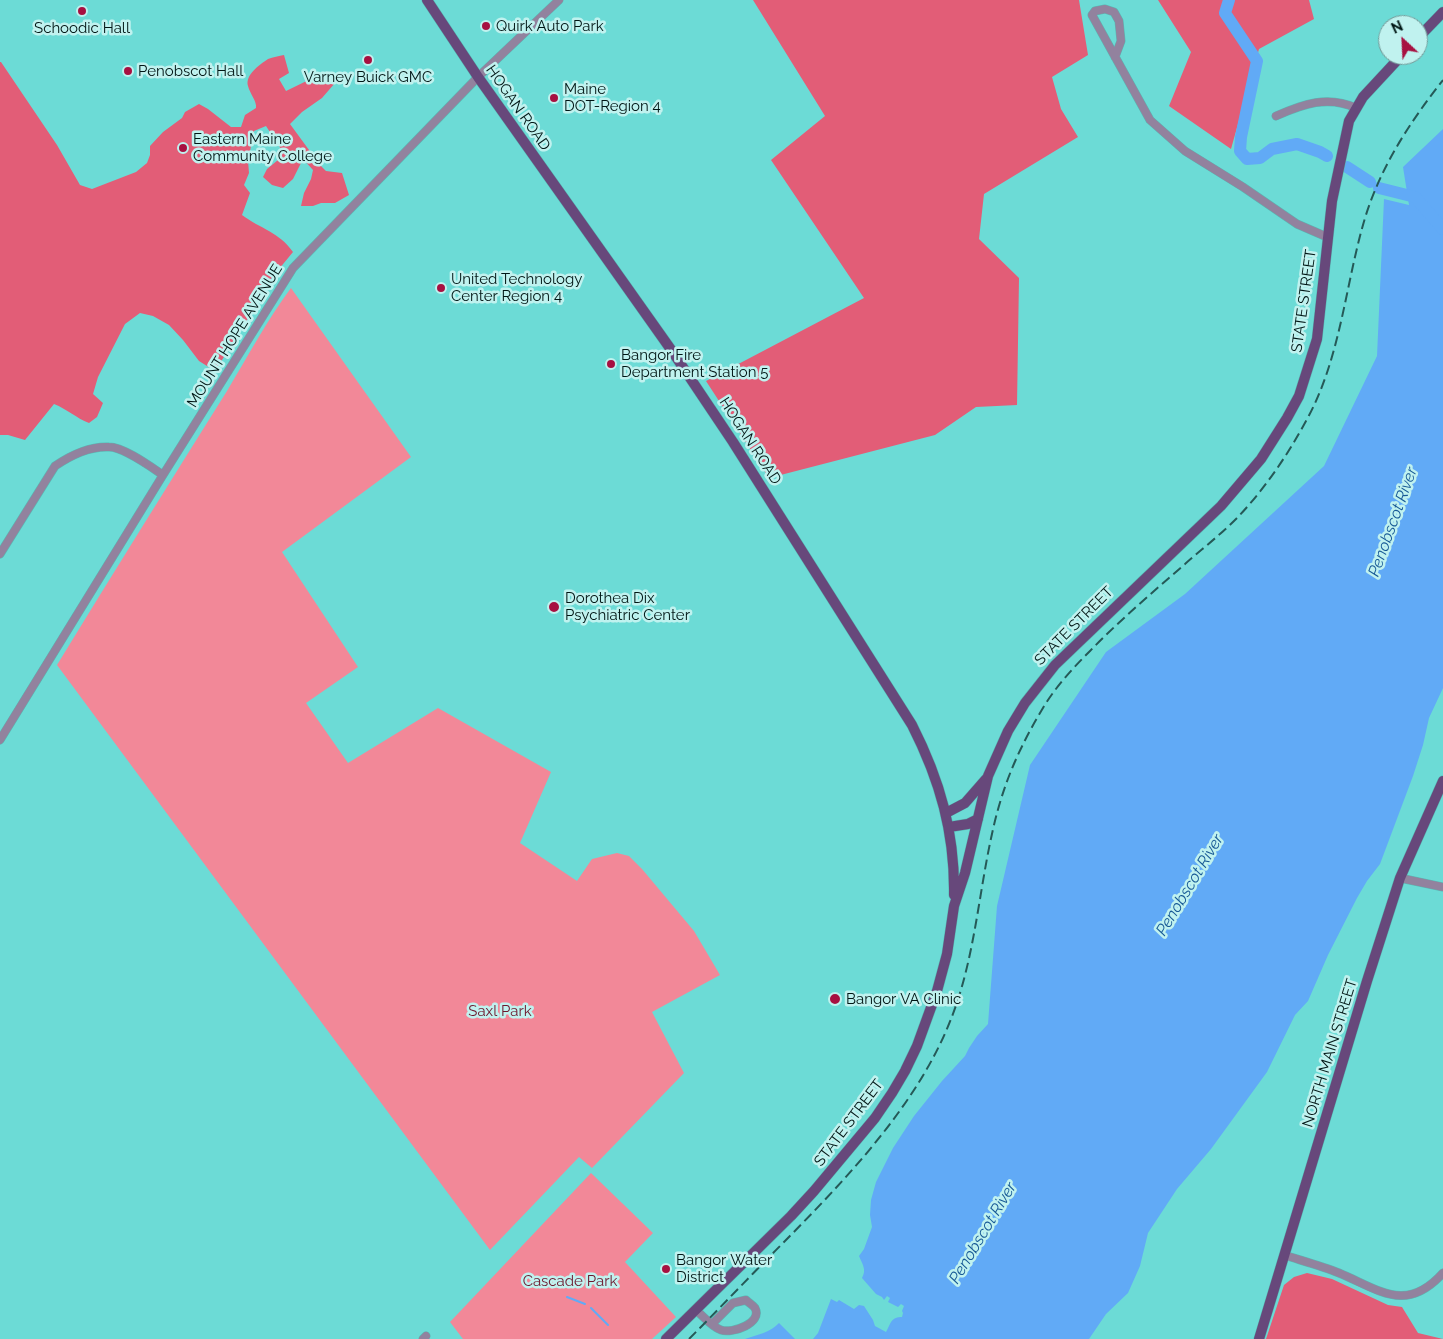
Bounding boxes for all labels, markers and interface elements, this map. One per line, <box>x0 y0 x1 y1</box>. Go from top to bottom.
marker: Schoodic Hall <box>76 5 88 17</box>
north arrow <box>1378 15 1428 65</box>
place label: Quirk Auto Park <box>496 17 604 35</box>
text: N <box>1389 18 1405 37</box>
place label: Schoodic Hall <box>34 19 130 37</box>
marker: Quirk Auto Park <box>480 20 492 32</box>
marker: Varney Buick GMC <box>362 54 374 66</box>
place label: Penobscot Hall <box>138 62 243 80</box>
street label: HOGAN ROAD <box>482 62 554 154</box>
marker: Penobscot Hall <box>122 65 134 77</box>
place label: Varney Buick GMC <box>304 68 432 86</box>
place label: Maine DOT-Region 4 <box>564 80 661 115</box>
marker: Maine DOT-Region 4 <box>548 92 560 104</box>
place label: Eastern Maine Community College <box>193 130 332 165</box>
marker: Eastern Maine Community College <box>177 142 189 154</box>
street label: STATE STREET <box>1288 248 1320 354</box>
street label: MOUNT HOPE AVENUE <box>184 261 286 411</box>
place label: United Technology Center Region 4 <box>451 270 582 305</box>
marker: United Technology Center Region 4 <box>435 282 447 294</box>
place label: Bangor Fire Department Station 5 <box>621 346 768 381</box>
marker: Bangor Fire Department Station 5 <box>605 358 617 370</box>
street label: HOGAN ROAD <box>715 394 785 488</box>
water label: Penobscot River <box>1364 465 1422 579</box>
street label: STATE STREET <box>1031 583 1117 669</box>
place label: Dorothea Dix Psychiatric Center <box>565 589 690 624</box>
marker: Dorothea Dix Psychiatric Center <box>547 600 561 614</box>
water label: Penobscot River <box>1152 831 1228 939</box>
street label: NORTH MAIN STREET <box>1299 977 1361 1129</box>
place label: Bangor VA Clinic <box>846 990 961 1008</box>
marker: Bangor VA Clinic <box>828 992 842 1006</box>
park label: Saxl Park <box>468 1002 532 1020</box>
street label: STATE STREET <box>811 1076 887 1170</box>
water label: Penobscot River <box>945 1179 1021 1287</box>
place label: Bangor Water District <box>676 1251 772 1286</box>
marker: Bangor Water District <box>660 1263 672 1275</box>
park label: Cascade Park <box>523 1272 617 1290</box>

